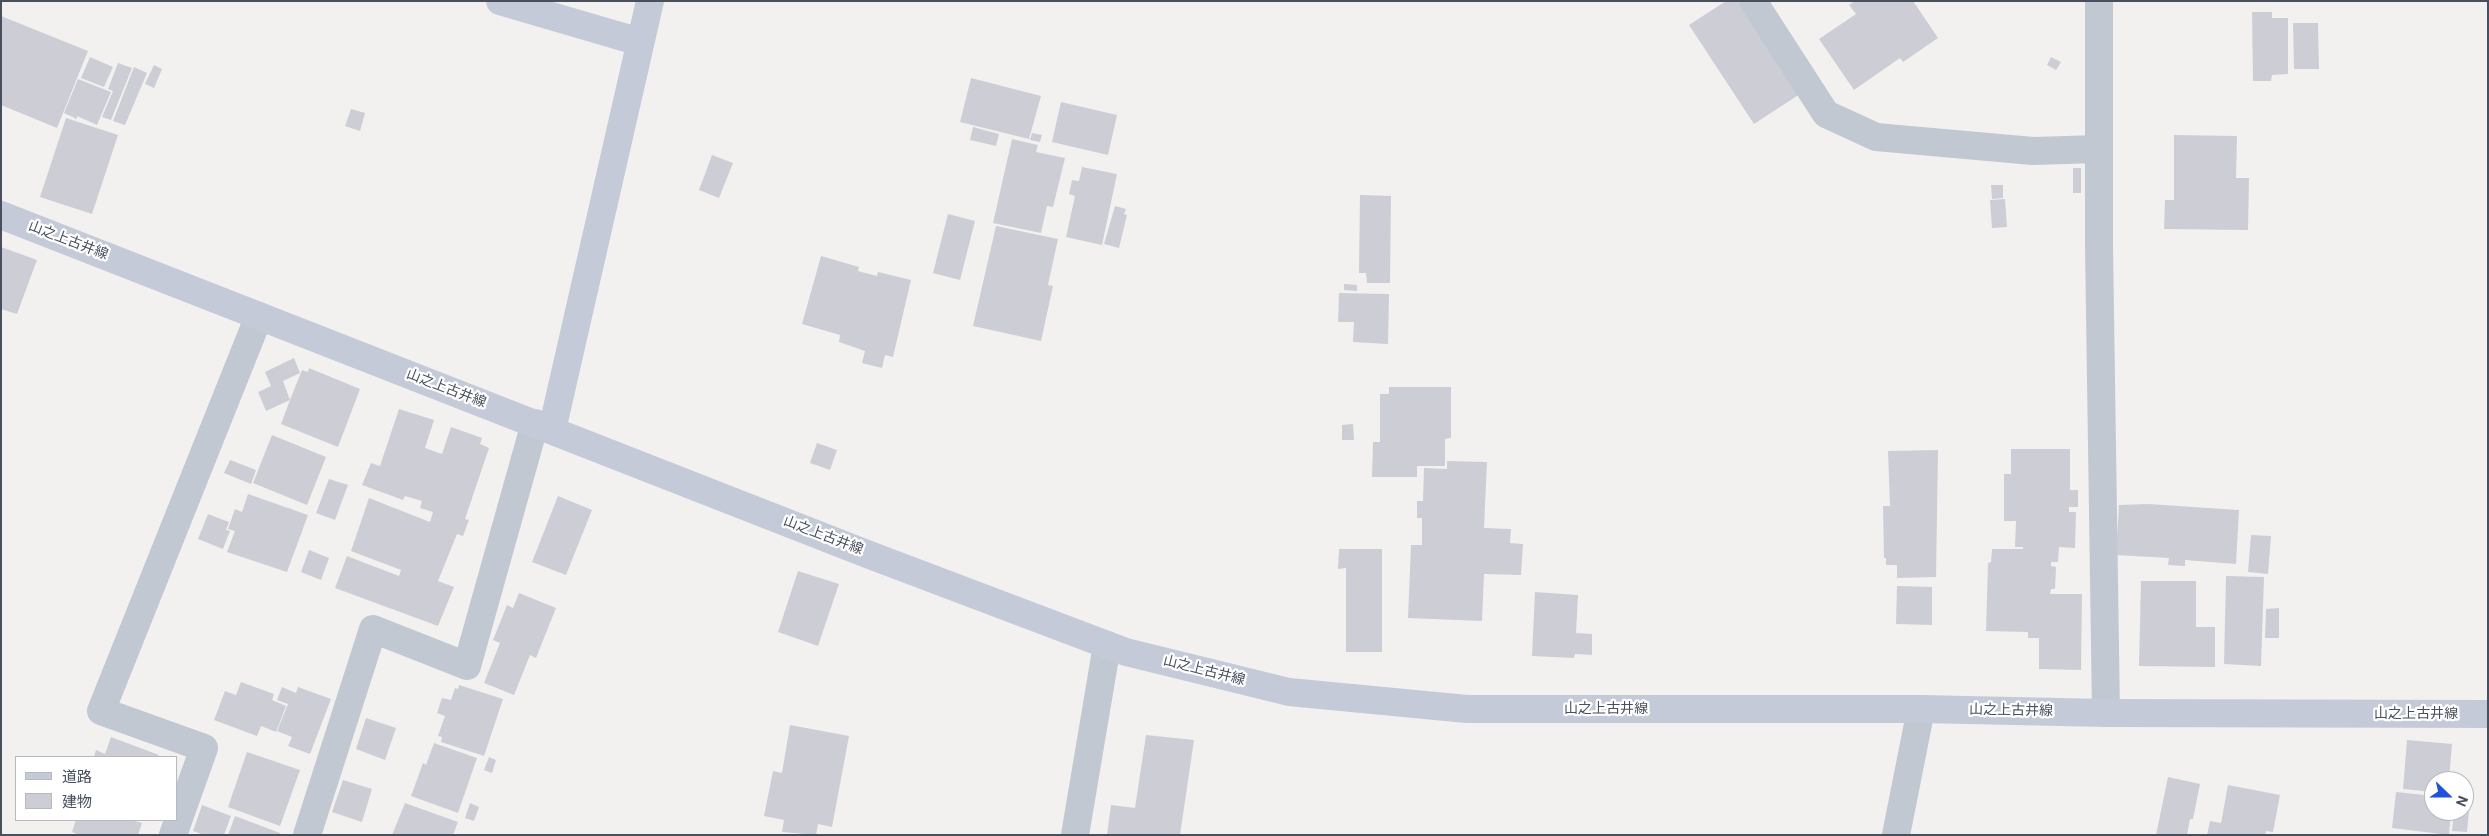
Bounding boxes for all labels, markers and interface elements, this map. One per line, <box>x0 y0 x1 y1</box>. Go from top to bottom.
street label: 山之上古井線 <box>26 218 110 264</box>
street label: 山之上古井線 <box>404 366 488 412</box>
street label: 山之上古井線 <box>781 513 865 559</box>
street label: 山之上古井線 <box>1161 653 1247 689</box>
street label: 山之上古井線 <box>1564 701 1648 717</box>
street label: 山之上古井線 <box>1969 702 2053 720</box>
street label: 山之上古井線 <box>2374 706 2458 722</box>
legend <box>15 756 178 821</box>
text: 道路 <box>62 768 92 786</box>
north arrow <box>2424 771 2474 821</box>
text: 建物 <box>62 793 92 811</box>
text: N <box>2453 794 2471 809</box>

